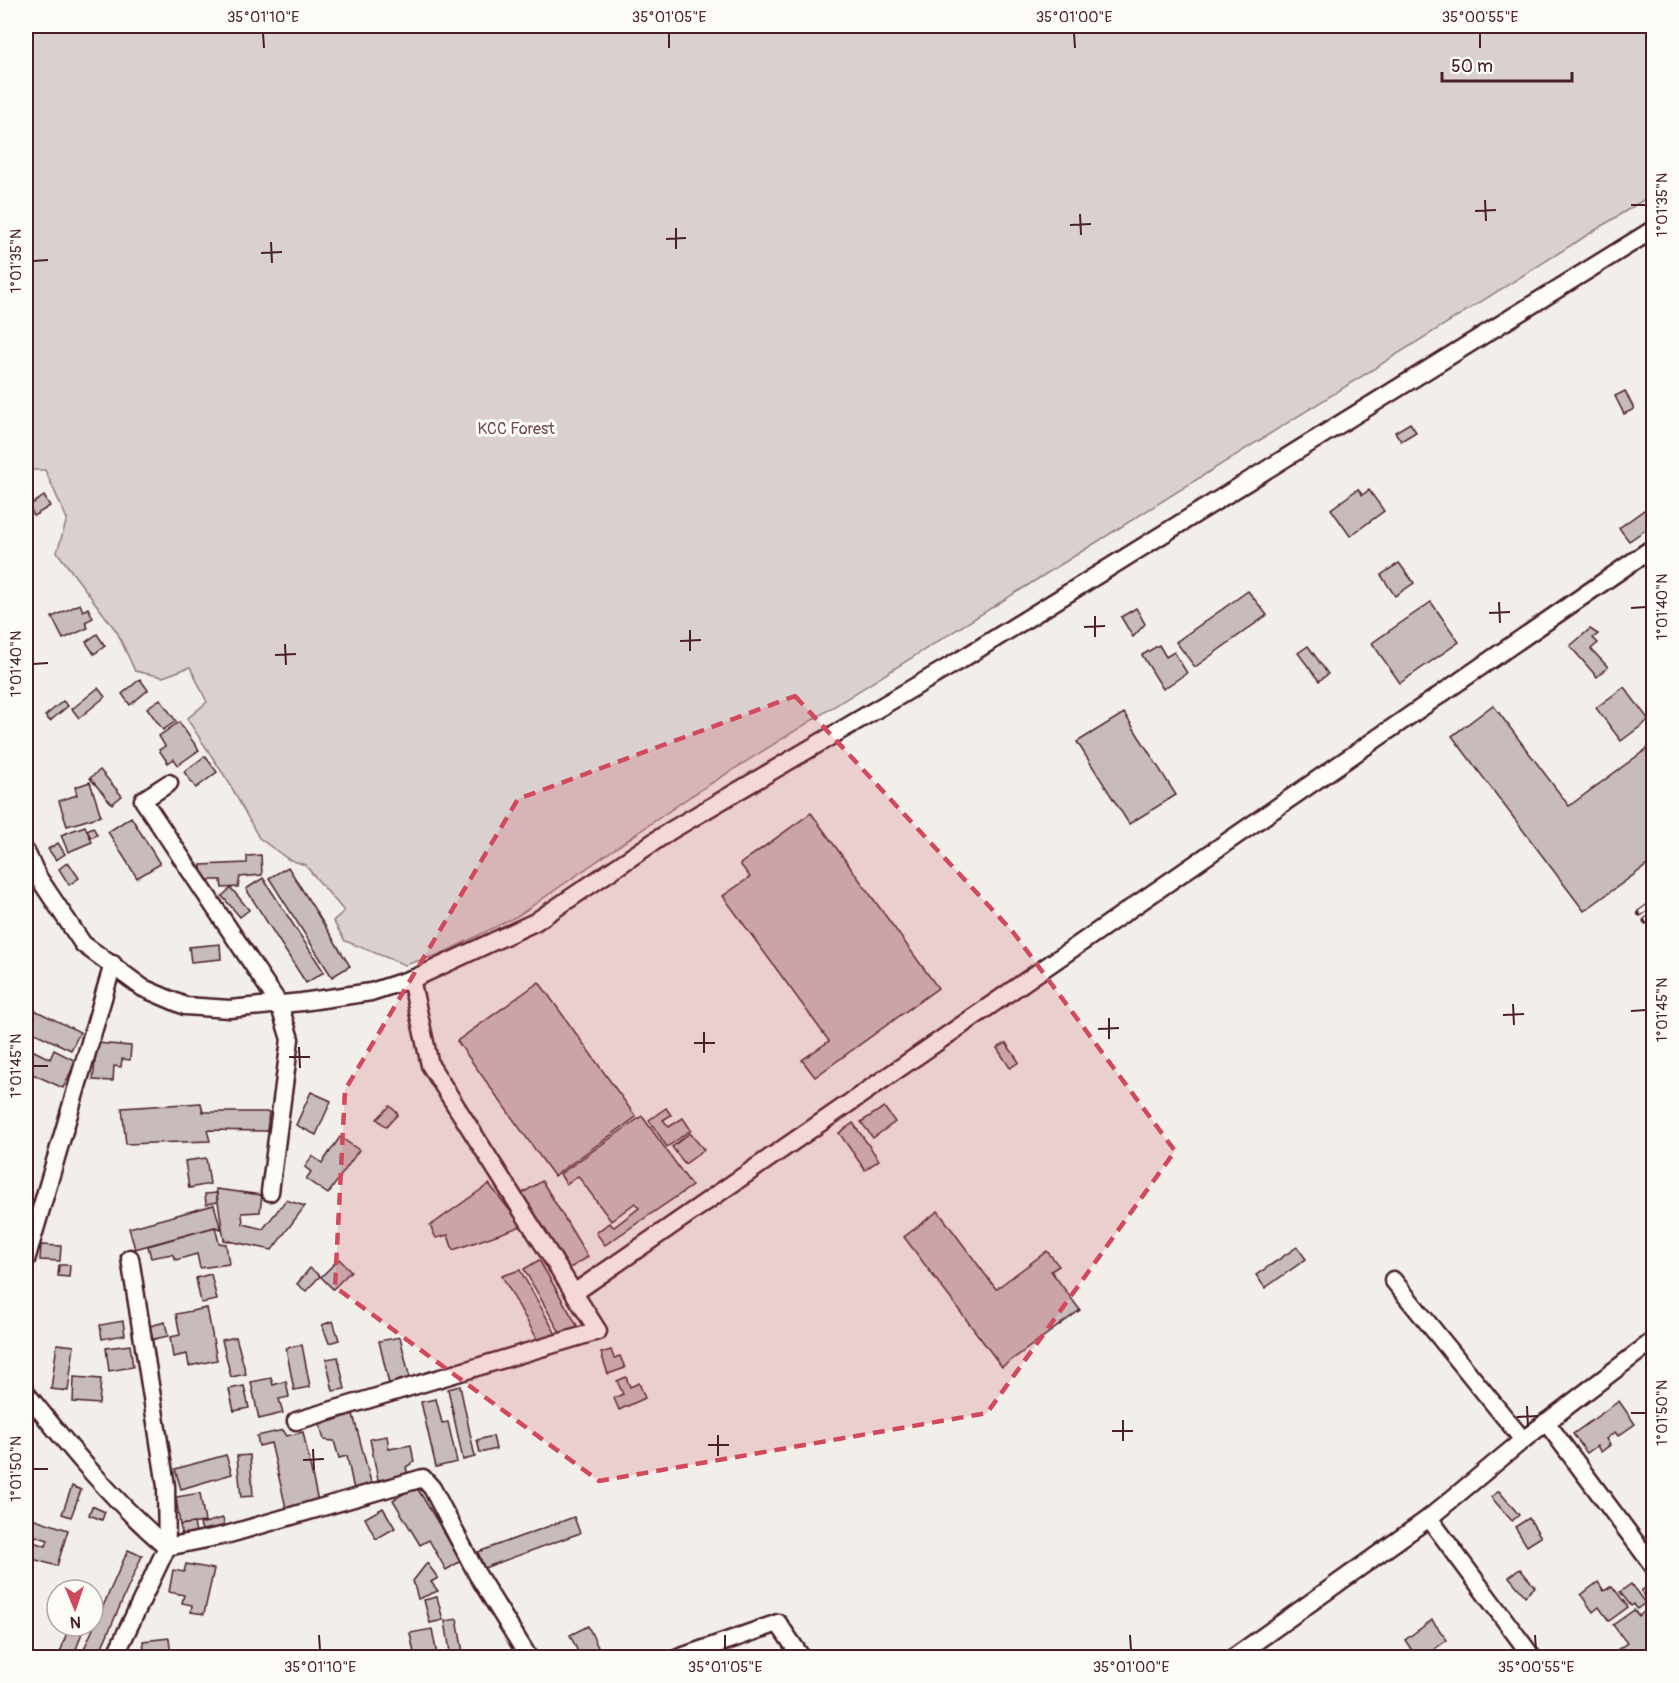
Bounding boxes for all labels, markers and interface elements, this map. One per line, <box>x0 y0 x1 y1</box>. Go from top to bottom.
text: 35°01'10"E <box>227 8 299 27</box>
text: 35°01'05"E <box>632 8 706 27</box>
text: 35°01'00"E <box>1036 8 1112 27</box>
text: 35°00'55"E <box>1442 8 1519 27</box>
scale bar <box>1442 45 1572 83</box>
text: 50 m <box>1451 55 1493 78</box>
text: 1°01'35"N <box>1653 173 1672 237</box>
text: 1°01'35"N <box>7 229 26 293</box>
park label: KCC Forest <box>477 419 555 439</box>
text: 1°01'40"N <box>1653 574 1672 640</box>
text: 1°01'40"N <box>7 631 26 697</box>
text: 1°01'45"N <box>1653 978 1672 1042</box>
text: 1°01'45"N <box>7 1034 26 1098</box>
text: 1°01'50"N <box>1653 1380 1672 1446</box>
text: 1°01'50"N <box>7 1436 26 1502</box>
north arrow <box>45 1578 105 1638</box>
text: N <box>70 1612 81 1632</box>
text: 35°01'10"E <box>284 1658 356 1677</box>
text: 35°01'05"E <box>688 1658 762 1677</box>
text: 35°01'00"E <box>1093 1658 1169 1677</box>
text: 35°00'55"E <box>1498 1658 1575 1677</box>

